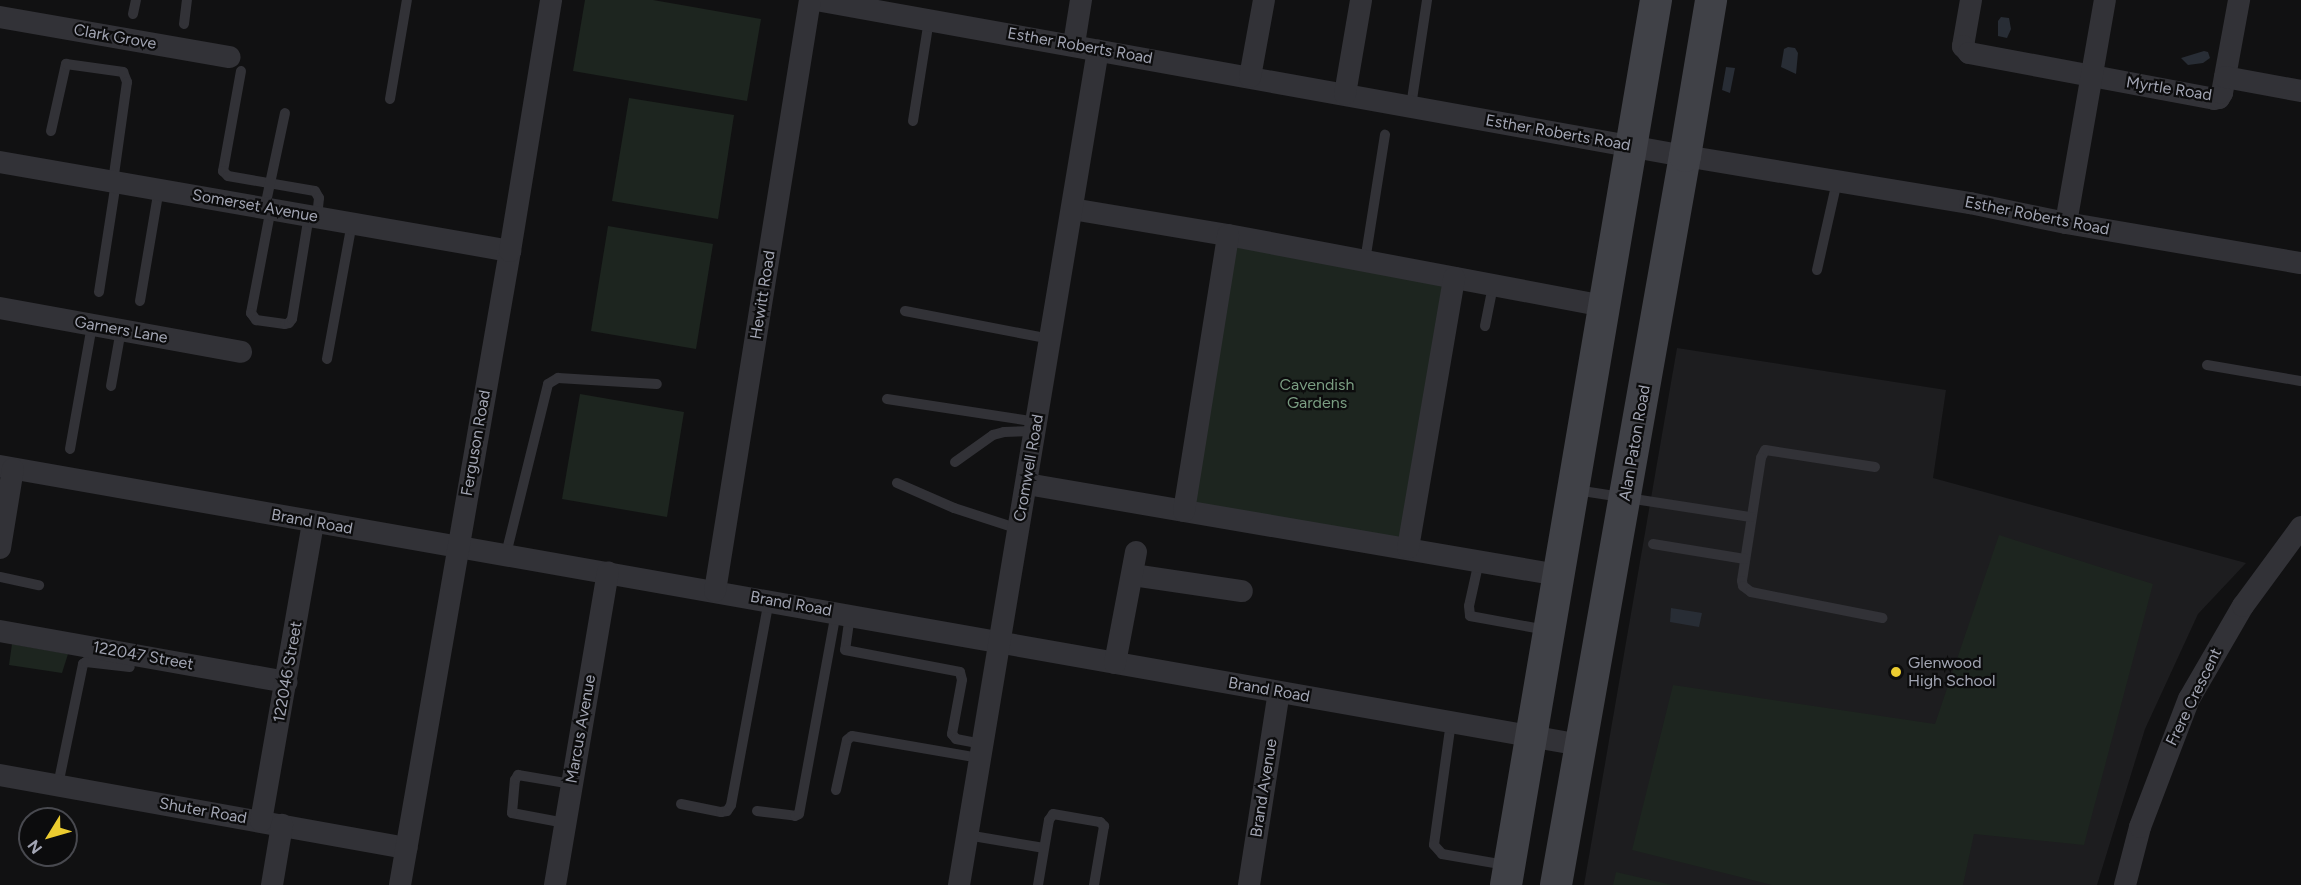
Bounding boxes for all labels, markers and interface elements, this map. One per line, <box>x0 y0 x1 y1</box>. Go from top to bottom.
street label: Clark Grove <box>72 20 158 54</box>
street label: Esther Roberts Road <box>1006 24 1154 68</box>
street label: Myrtle Road <box>2125 73 2213 105</box>
street label: Esther Roberts Road <box>1484 111 1632 155</box>
street label: Somerset Avenue <box>191 186 319 226</box>
street label: Esther Roberts Road <box>1963 193 2111 239</box>
street label: Hewitt Road <box>747 249 779 341</box>
street label: Garners Lane <box>73 312 169 348</box>
park label: Cavendish Gardens <box>1280 375 1354 413</box>
street label: Alan Paton Road <box>1615 383 1655 503</box>
street label: Ferguson Road <box>457 388 495 498</box>
street label: Cromwell Road <box>1010 413 1048 523</box>
street label: Brand Road <box>270 505 354 539</box>
street label: Brand Road <box>749 587 833 621</box>
street label: 122046 Street <box>270 620 306 724</box>
street label: 122047 Street <box>91 638 195 674</box>
street label: Frere Crescent <box>2162 645 2226 749</box>
place label: Glenwood High School <box>1908 653 1995 691</box>
marker: Glenwood High School <box>1889 665 1903 679</box>
street label: Marcus Avenue <box>562 673 600 785</box>
street label: Brand Road <box>1227 673 1311 707</box>
street label: Brand Avenue <box>1247 737 1281 839</box>
street label: Shuter Road <box>158 794 248 828</box>
north arrow <box>18 807 78 867</box>
text: N <box>24 836 46 858</box>

